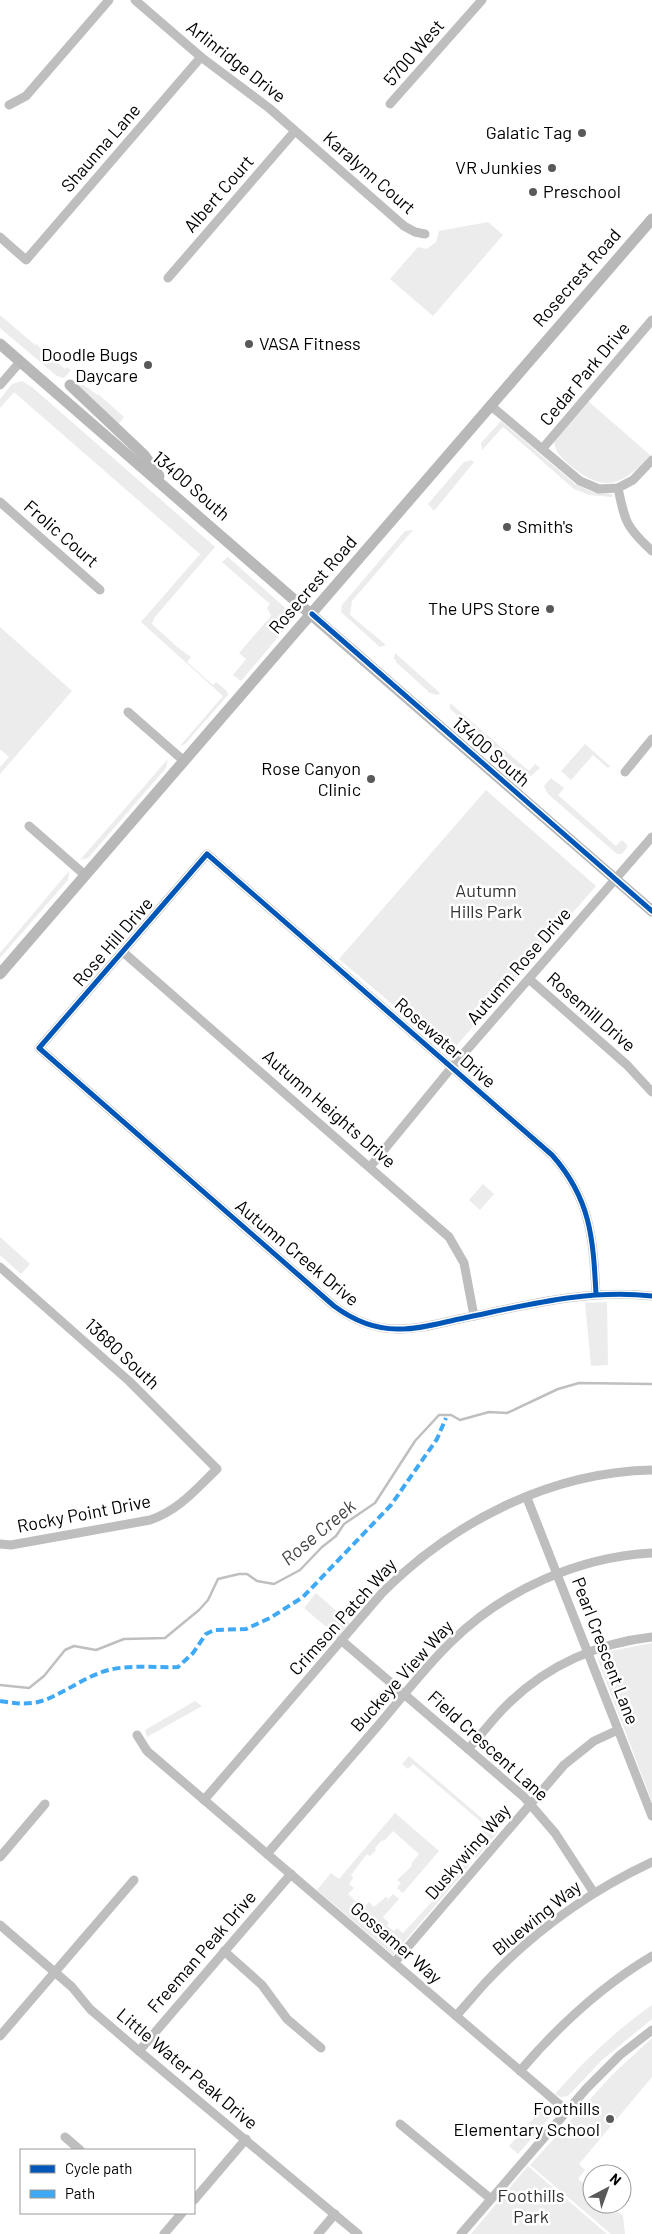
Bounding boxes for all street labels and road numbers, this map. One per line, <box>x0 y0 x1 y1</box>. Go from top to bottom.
street label: 5700 West <box>378 14 448 90</box>
street label: Arlinridge Drive <box>183 16 291 107</box>
street label: Shaunna Lane <box>56 99 145 196</box>
street label: Karalynn Court <box>319 126 420 218</box>
street label: Albert Court <box>179 150 258 236</box>
street label: Rosecrest Road <box>528 224 625 331</box>
street label: Cedar Park Drive <box>534 317 634 430</box>
street label: 13400 South <box>148 446 235 525</box>
street label: Frolic Court <box>20 495 103 572</box>
street label: Rosecrest Road <box>264 531 361 638</box>
street label: 13400 South <box>448 712 535 791</box>
street label: Rose Hill Drive <box>68 892 157 990</box>
street label: Autumn Rose Drive <box>461 902 575 1028</box>
street label: Rosemill Drive <box>543 967 641 1056</box>
street label: Rosewater Drive <box>391 992 501 1092</box>
street label: Autumn Heights Drive <box>259 1044 401 1172</box>
street label: Autumn Creek Drive <box>231 1194 364 1310</box>
street label: 13680 South <box>81 1313 165 1393</box>
street label: Rocky Point Drive <box>15 1489 153 1537</box>
street label: Crimson Patch Way <box>284 1553 401 1679</box>
street label: Pearl Crescent Lane <box>568 1574 644 1727</box>
street label: Buckeye View Way <box>345 1615 457 1736</box>
street label: Field Crescent Lane <box>424 1685 554 1805</box>
street label: Duskywing Way <box>420 1799 515 1904</box>
street label: Bluewing Way <box>488 1875 585 1960</box>
street label: Freeman Peak Drive <box>142 1886 260 2017</box>
street label: Gossamer Way <box>346 1897 447 1988</box>
street label: Little Water Peak Drive <box>113 2003 263 2134</box>

